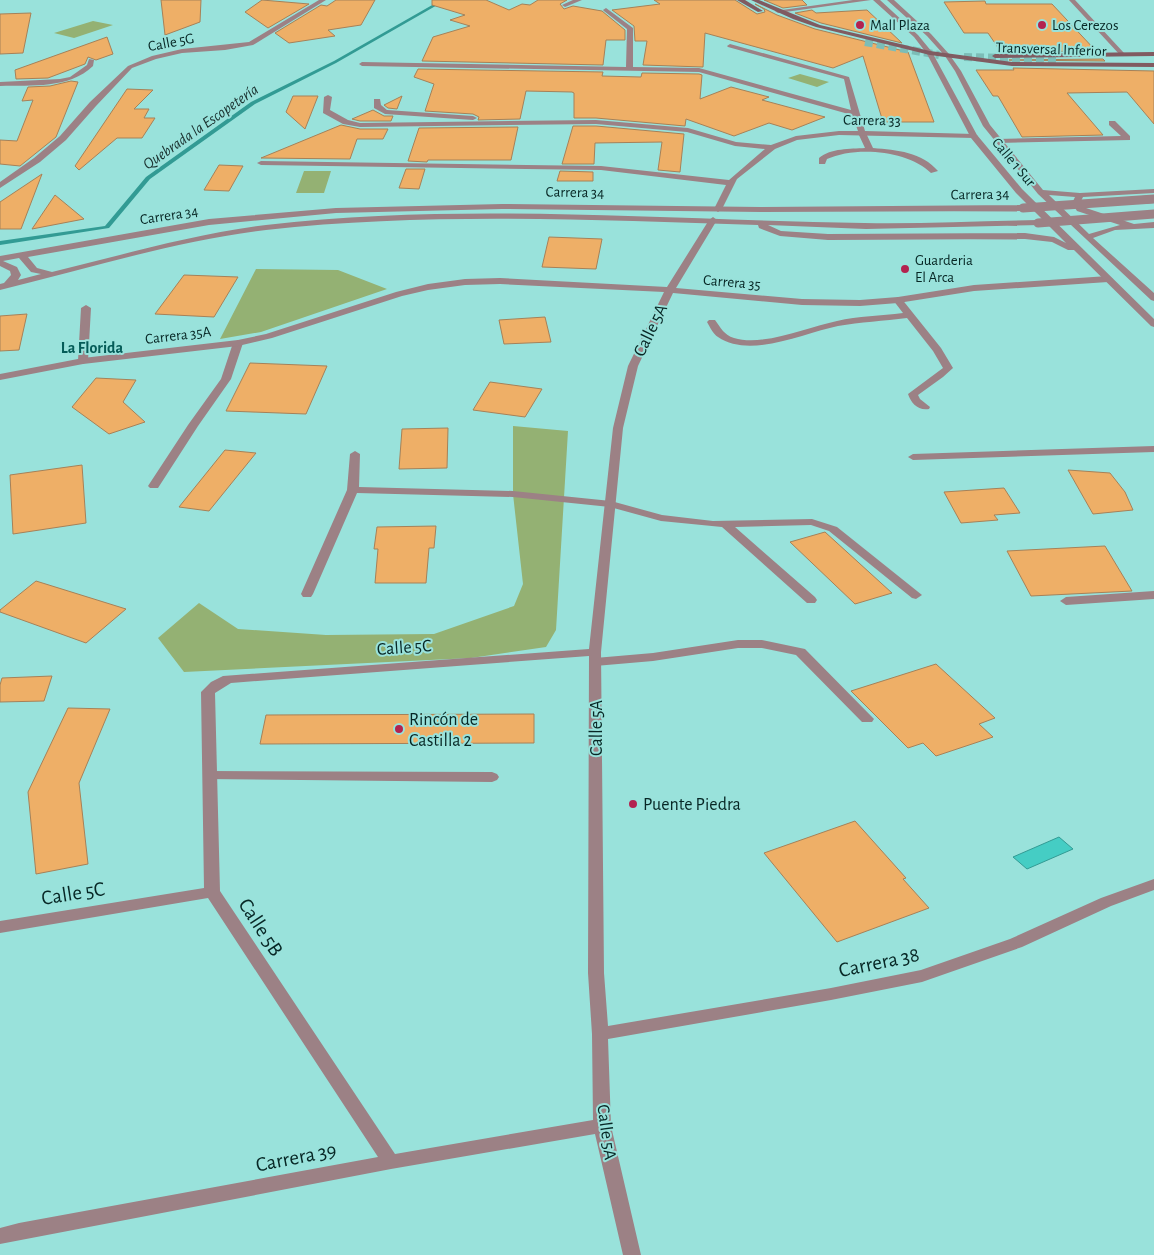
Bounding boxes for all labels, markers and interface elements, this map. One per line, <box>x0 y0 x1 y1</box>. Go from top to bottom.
place label: Mall Plaza <box>870 18 930 33</box>
place label: Los Cerezos <box>1052 18 1118 33</box>
marker: Mall Plaza <box>854 19 866 31</box>
marker: Los Cerezos <box>1036 19 1048 31</box>
street label: Calle 5G <box>147 31 196 54</box>
street label: Transversal Inferior <box>995 40 1107 59</box>
water label: Quebrada la Escopetería <box>140 81 262 173</box>
street label: Carrera 33 <box>843 112 901 129</box>
street label: Calle 1 Sur <box>989 135 1038 190</box>
street label: Carrera 34 <box>546 184 604 201</box>
street label: Carrera 34 <box>951 186 1009 203</box>
street label: Carrera 34 <box>139 203 199 227</box>
place label: Guarderia El Arca <box>915 253 973 285</box>
marker: Guarderia El Arca <box>899 263 911 275</box>
street label: Carrera 35 <box>703 273 761 292</box>
street label: Calle 5A <box>631 301 671 359</box>
street label: Carrera 35A <box>144 324 212 347</box>
district label: La Florida <box>61 340 123 356</box>
street label: Calle 5C <box>376 637 432 659</box>
street label: Calle 5A <box>588 700 606 756</box>
place label: Rincón de Castilla 2 <box>409 711 478 750</box>
marker: Rincón de Castilla 2 <box>393 723 405 735</box>
place label: Puente Piedra <box>643 796 741 814</box>
marker: Puente Piedra <box>627 798 639 810</box>
street label: Calle 5C <box>40 878 106 909</box>
street label: Calle 5B <box>234 895 287 960</box>
street label: Carrera 38 <box>837 944 921 981</box>
street label: Calle 5A <box>593 1103 619 1162</box>
street label: Carrera 39 <box>254 1139 338 1176</box>

